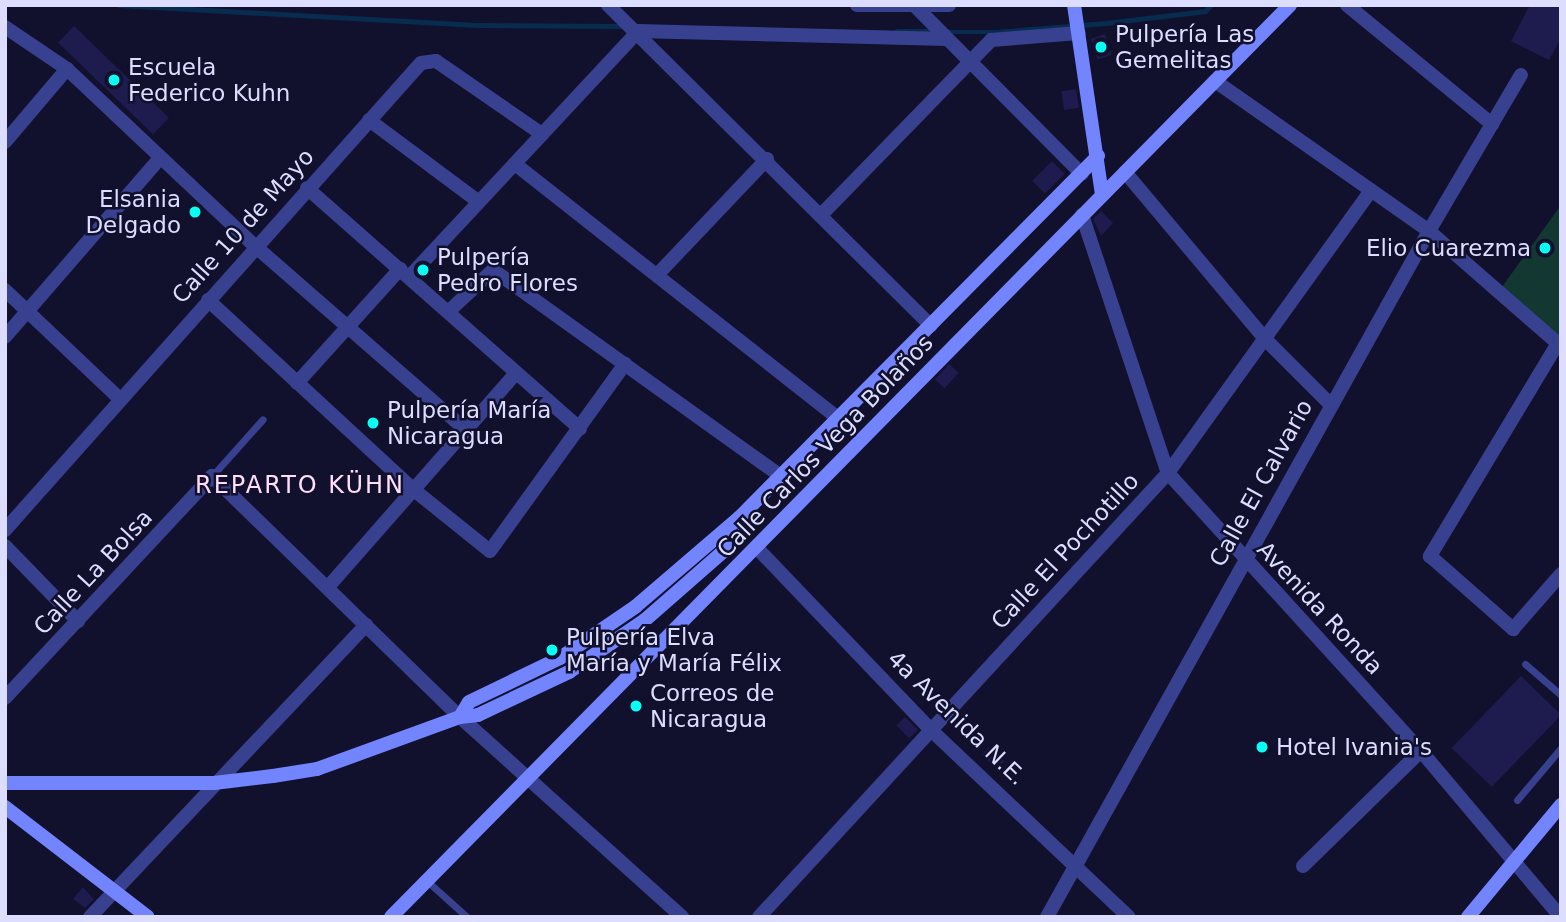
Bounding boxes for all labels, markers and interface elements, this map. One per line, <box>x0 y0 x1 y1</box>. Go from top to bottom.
place label: Pulpería Las Gemelitas <box>1115 20 1254 74</box>
marker: Pulpería Las Gemelitas <box>1093 39 1109 55</box>
place label: Escuela Federico Kuhn <box>128 53 290 107</box>
marker: Escuela Federico Kuhn <box>106 72 122 88</box>
street label: Calle 10 de Mayo <box>166 143 320 309</box>
place label: Elsania Delgado <box>85 185 181 239</box>
marker: Elsania Delgado <box>187 204 203 220</box>
place label: Elio Cuarezma <box>1366 234 1531 262</box>
marker: Elio Cuarezma <box>1537 240 1553 256</box>
place label: Pulpería Pedro Flores <box>437 243 578 297</box>
marker: Pulpería Pedro Flores <box>415 262 431 278</box>
street label: Calle Carlos Vega Bolaños <box>711 329 939 563</box>
street label: Calle El Calvario <box>1204 395 1318 571</box>
place label: Pulpería María Nicaragua <box>387 396 551 450</box>
marker: Pulpería María Nicaragua <box>365 415 381 431</box>
street label: Calle El Pochotillo <box>986 467 1144 635</box>
district label: REPARTO KÜHN <box>197 472 403 500</box>
street label: Calle La Bolsa <box>28 504 158 640</box>
street label: Avenida Ronda <box>1251 536 1389 680</box>
place label: Pulpería Elva María y María Félix <box>566 623 782 677</box>
marker: Pulpería Elva María y María Félix <box>544 642 560 658</box>
street label: 4a Avenida N.E. <box>882 645 1032 791</box>
place label: Correos de Nicaragua <box>650 679 774 733</box>
marker: Correos de Nicaragua <box>628 698 644 714</box>
place label: Hotel Ivania's <box>1276 733 1432 761</box>
marker: Hotel Ivania's <box>1254 739 1270 755</box>

